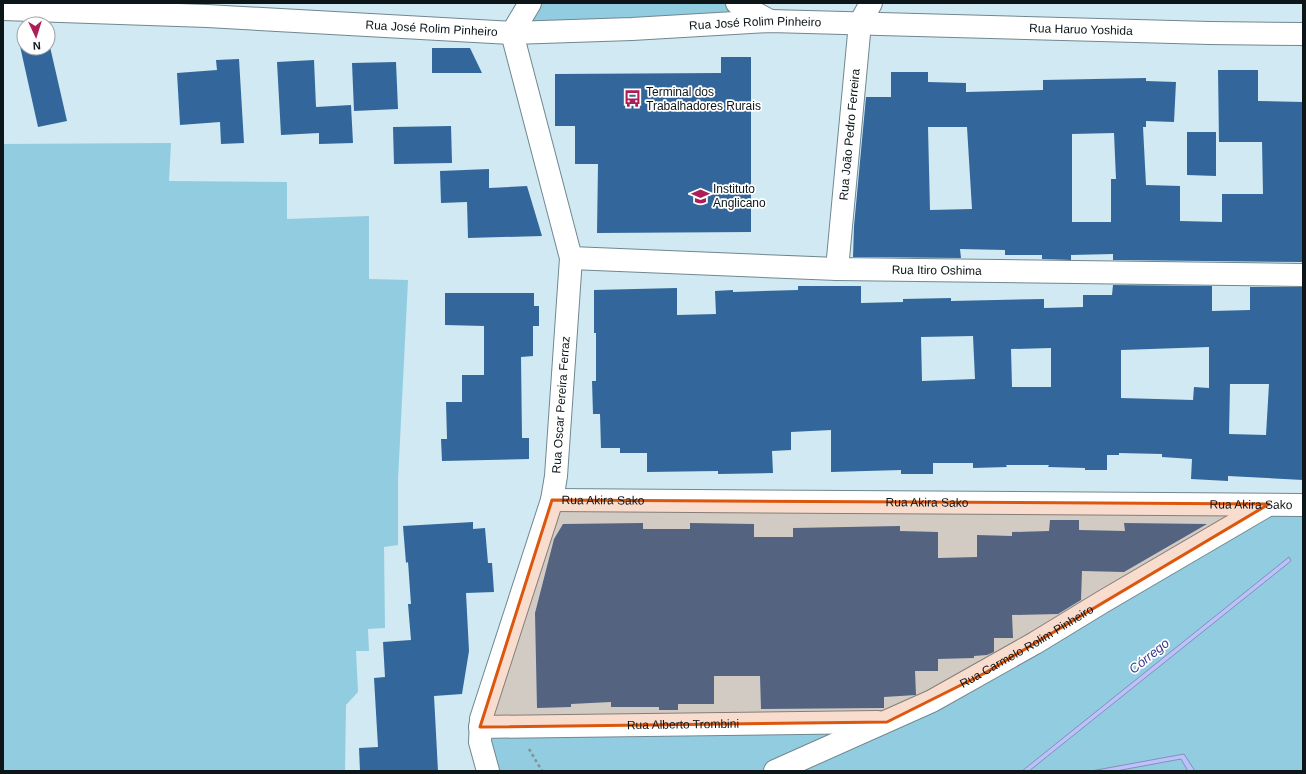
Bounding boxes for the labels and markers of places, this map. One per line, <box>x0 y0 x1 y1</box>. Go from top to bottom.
place label: Terminal dos Trabalhadores Rurais <box>646 85 761 113</box>
bus stop icon: Terminal dos Trabalhadores Rurais <box>623 89 643 109</box>
place label: Instituto Anglicano <box>713 182 766 210</box>
school or university icon: Instituto Anglicano <box>690 186 710 206</box>

